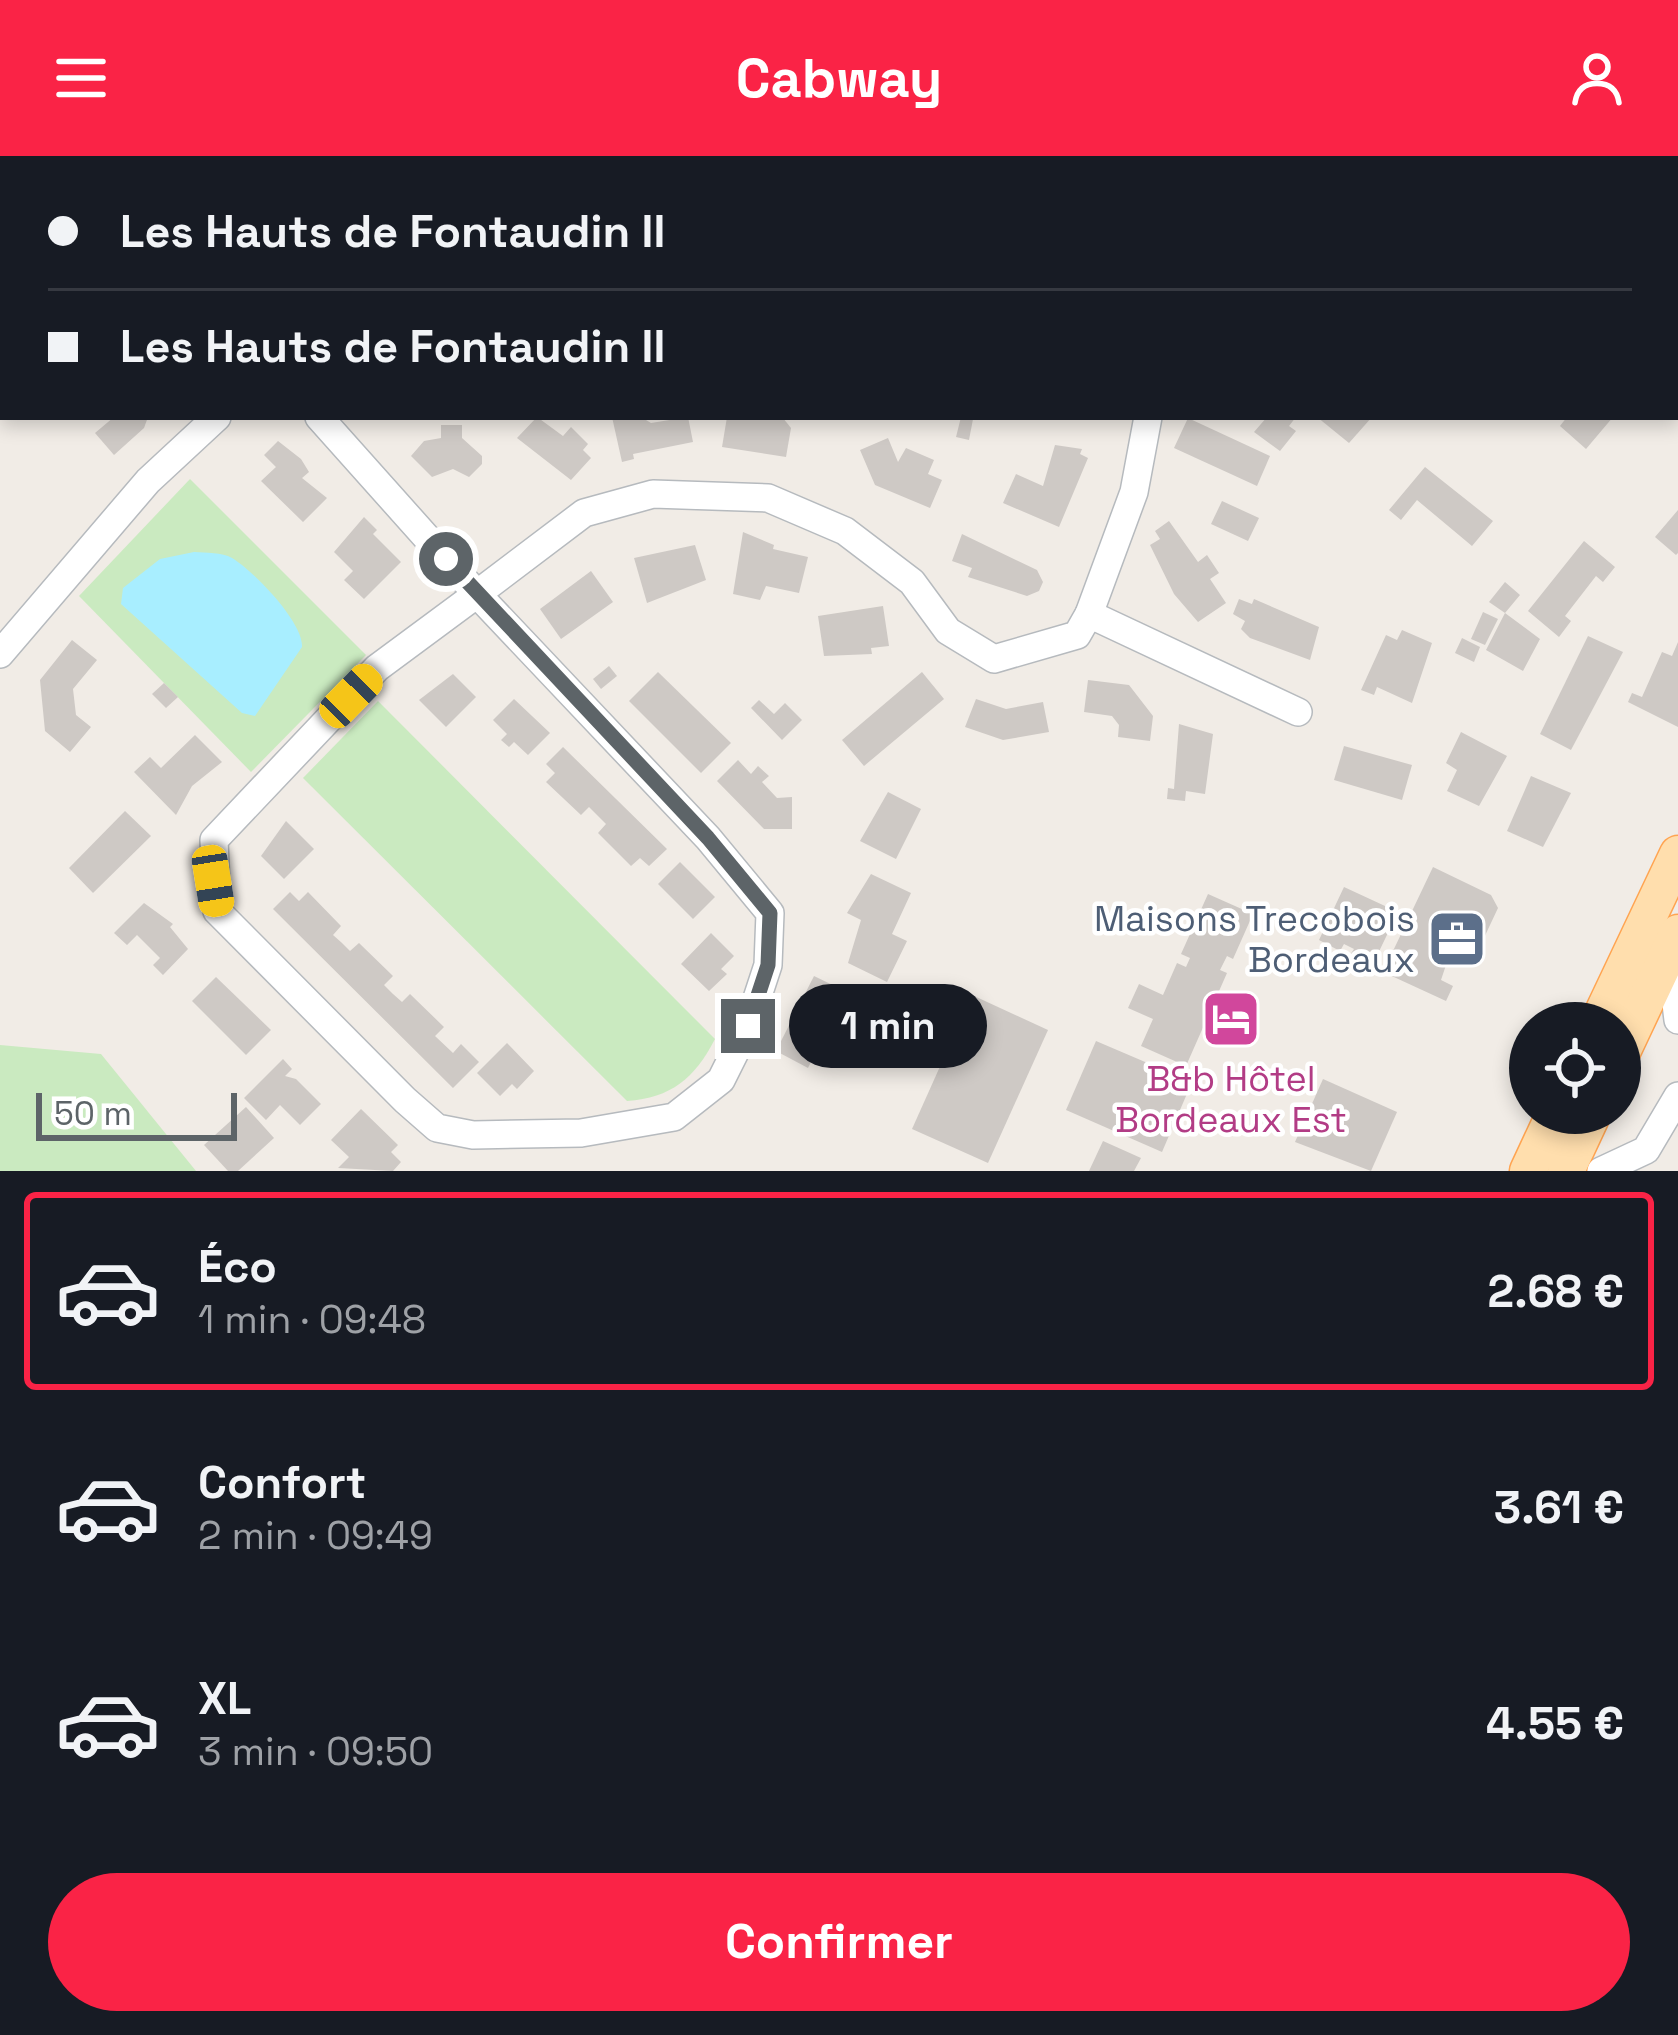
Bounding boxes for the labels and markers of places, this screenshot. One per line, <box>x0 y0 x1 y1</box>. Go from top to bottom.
place label: Maisons Trecobois Bordeaux <box>1094 896 1415 983</box>
office icon: Maisons Trecobois Bordeaux <box>1426 908 1488 970</box>
hotel icon: B&b Hôtel Bordeaux Est <box>1200 988 1262 1050</box>
place label: B&b Hôtel Bordeaux Est <box>1115 1056 1347 1143</box>

